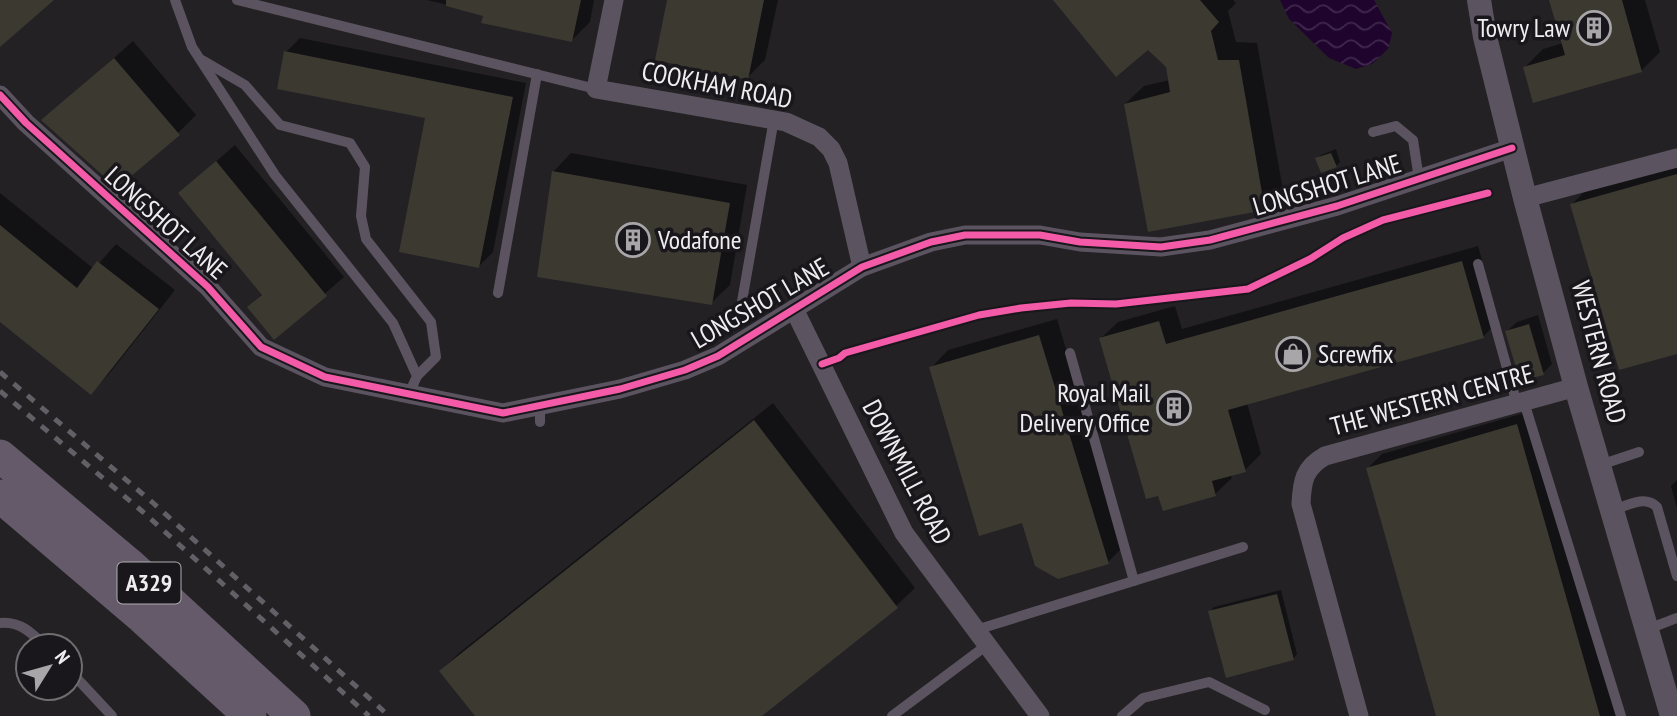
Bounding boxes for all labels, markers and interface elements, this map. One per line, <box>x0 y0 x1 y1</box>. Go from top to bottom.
building icon: Towry Law <box>1575 9 1613 47</box>
place label: Towry Law <box>1477 11 1571 44</box>
street label: COOKHAM ROAD <box>639 54 795 115</box>
street label: LONGSHOT LANE <box>1249 146 1405 223</box>
street label: LONGSHOT LANE <box>98 159 234 286</box>
building icon: Vodafone <box>614 221 652 259</box>
place label: Vodafone <box>657 223 742 256</box>
street label: LONGSHOT LANE <box>685 250 834 355</box>
street label: WESTERN ROAD <box>1565 277 1634 427</box>
shop icon: Screwfix <box>1274 335 1312 373</box>
place label: Screwfix <box>1318 337 1394 370</box>
street label: THE WESTERN CENTRE <box>1327 357 1537 442</box>
place label: Royal Mail Delivery Office <box>1020 376 1150 439</box>
building icon: Royal Mail Delivery Office <box>1155 389 1193 427</box>
street label: DOWNMILL ROAD <box>856 394 959 550</box>
road number: A329 <box>118 562 180 604</box>
north arrow <box>14 632 84 702</box>
text: N <box>50 645 75 668</box>

